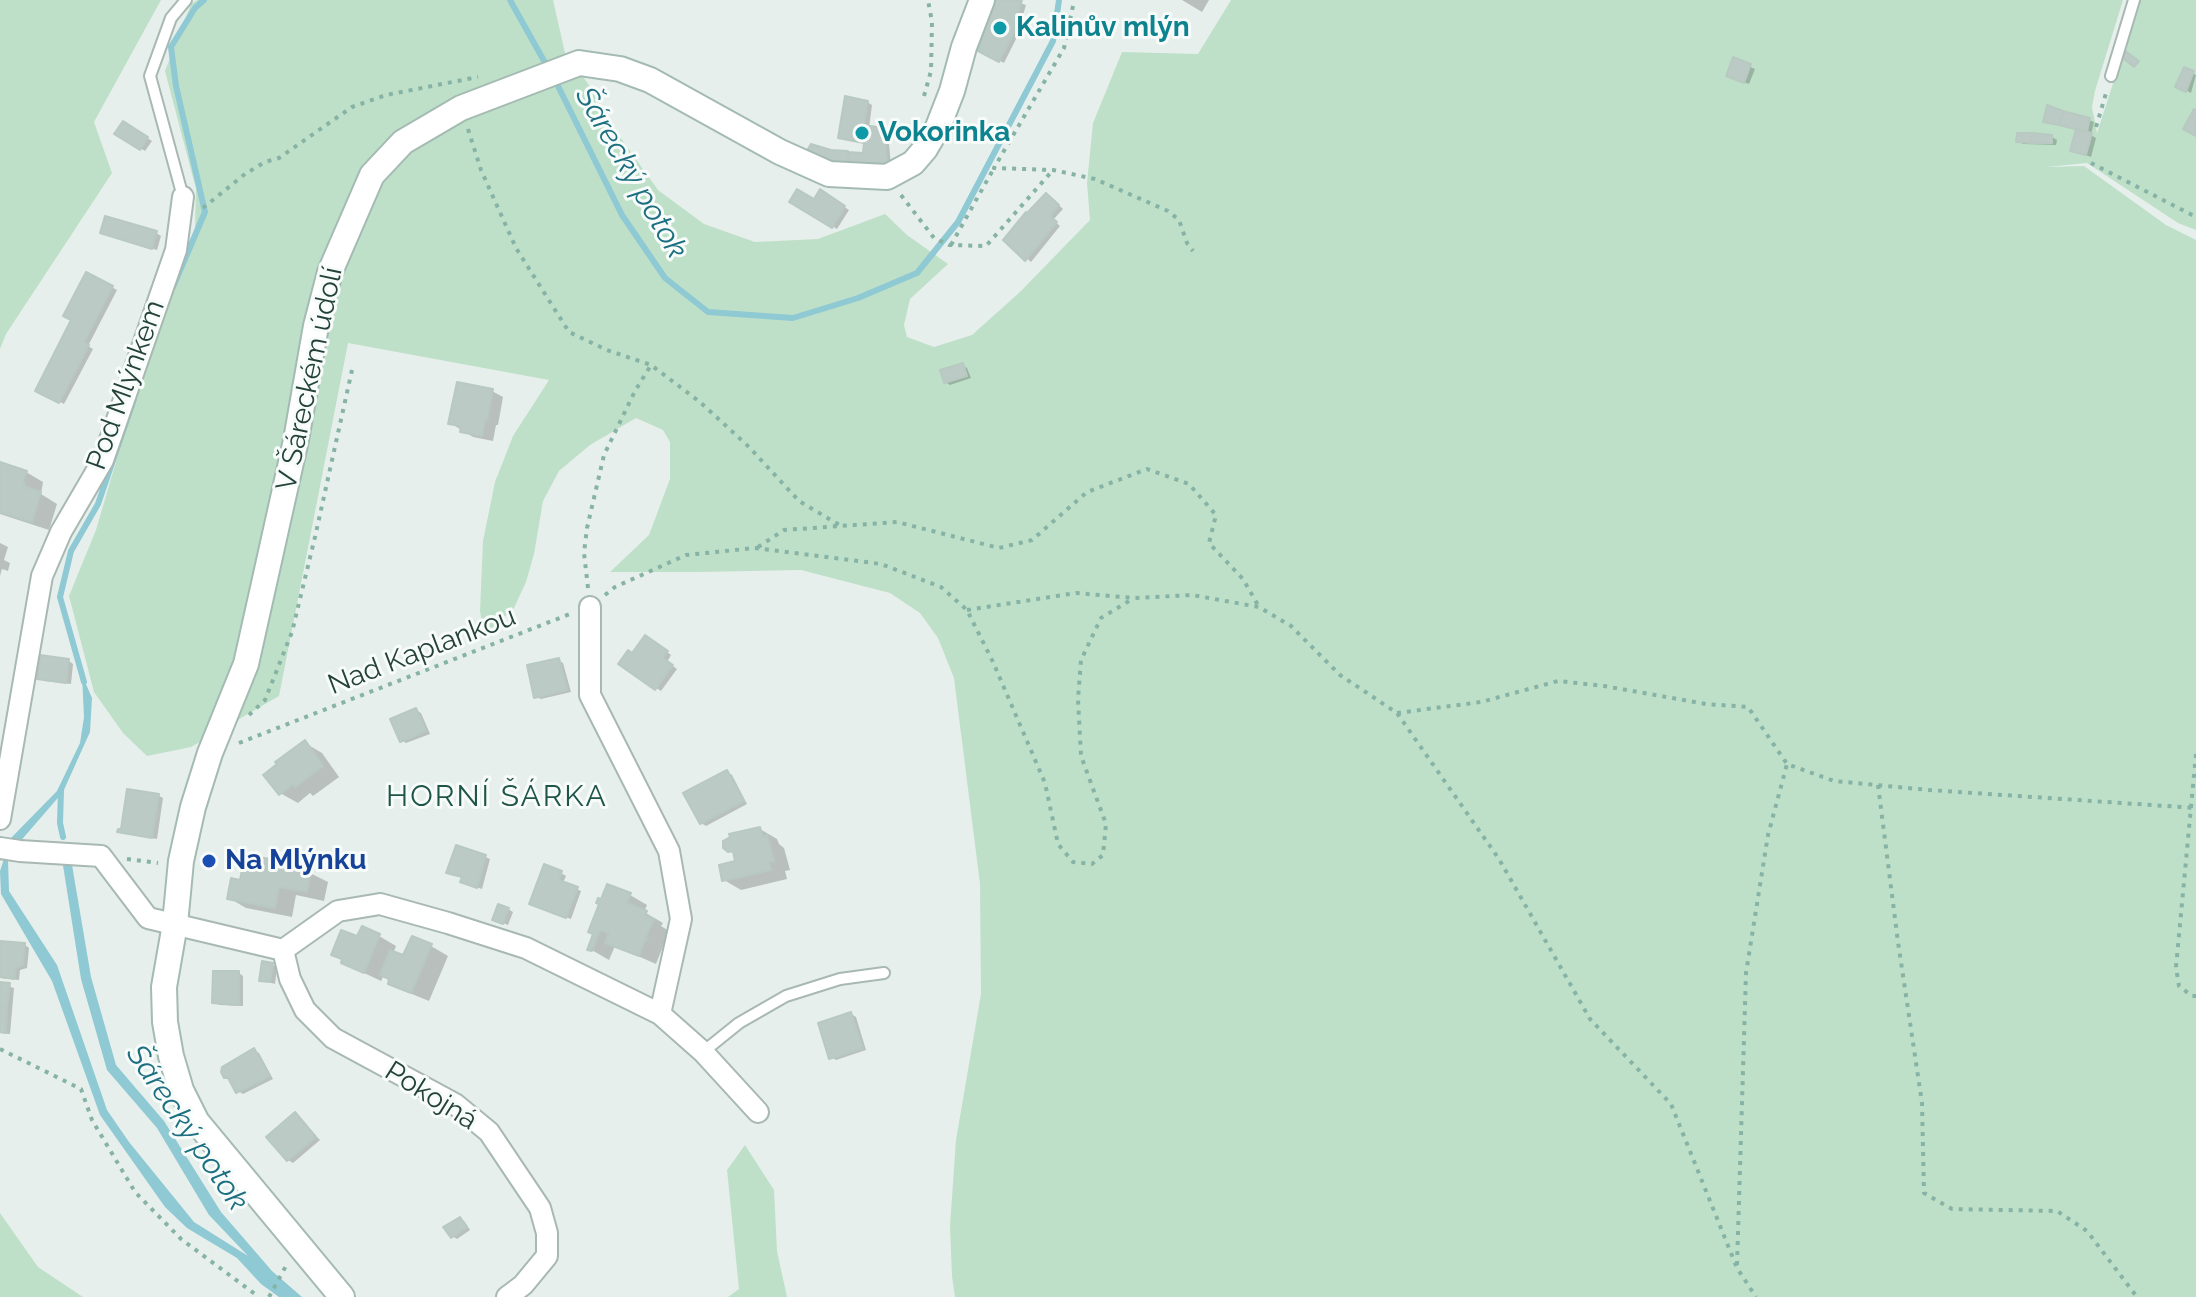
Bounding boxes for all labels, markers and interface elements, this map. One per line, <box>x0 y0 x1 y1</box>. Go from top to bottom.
place label: Kalinův mlýn <box>1016 11 1190 45</box>
marker: Kalinův mlýn <box>991 19 1009 37</box>
water label: Šárecký potok <box>567 81 695 265</box>
place label: Vokorinka <box>878 116 1010 150</box>
marker: Vokorinka <box>853 124 871 142</box>
street label: V Šáreckém údolí <box>270 264 350 494</box>
street label: Pod Mlýnkem <box>80 296 172 474</box>
street label: Nad Kaplankou <box>323 600 521 702</box>
district label: HORNÍ ŠÁRKA <box>386 779 608 815</box>
place label: Na Mlýnku <box>225 844 367 878</box>
marker: Na Mlýnku <box>200 852 218 870</box>
water label: Šárecký potok <box>118 1038 256 1218</box>
street label: Pokojná <box>379 1055 483 1137</box>

